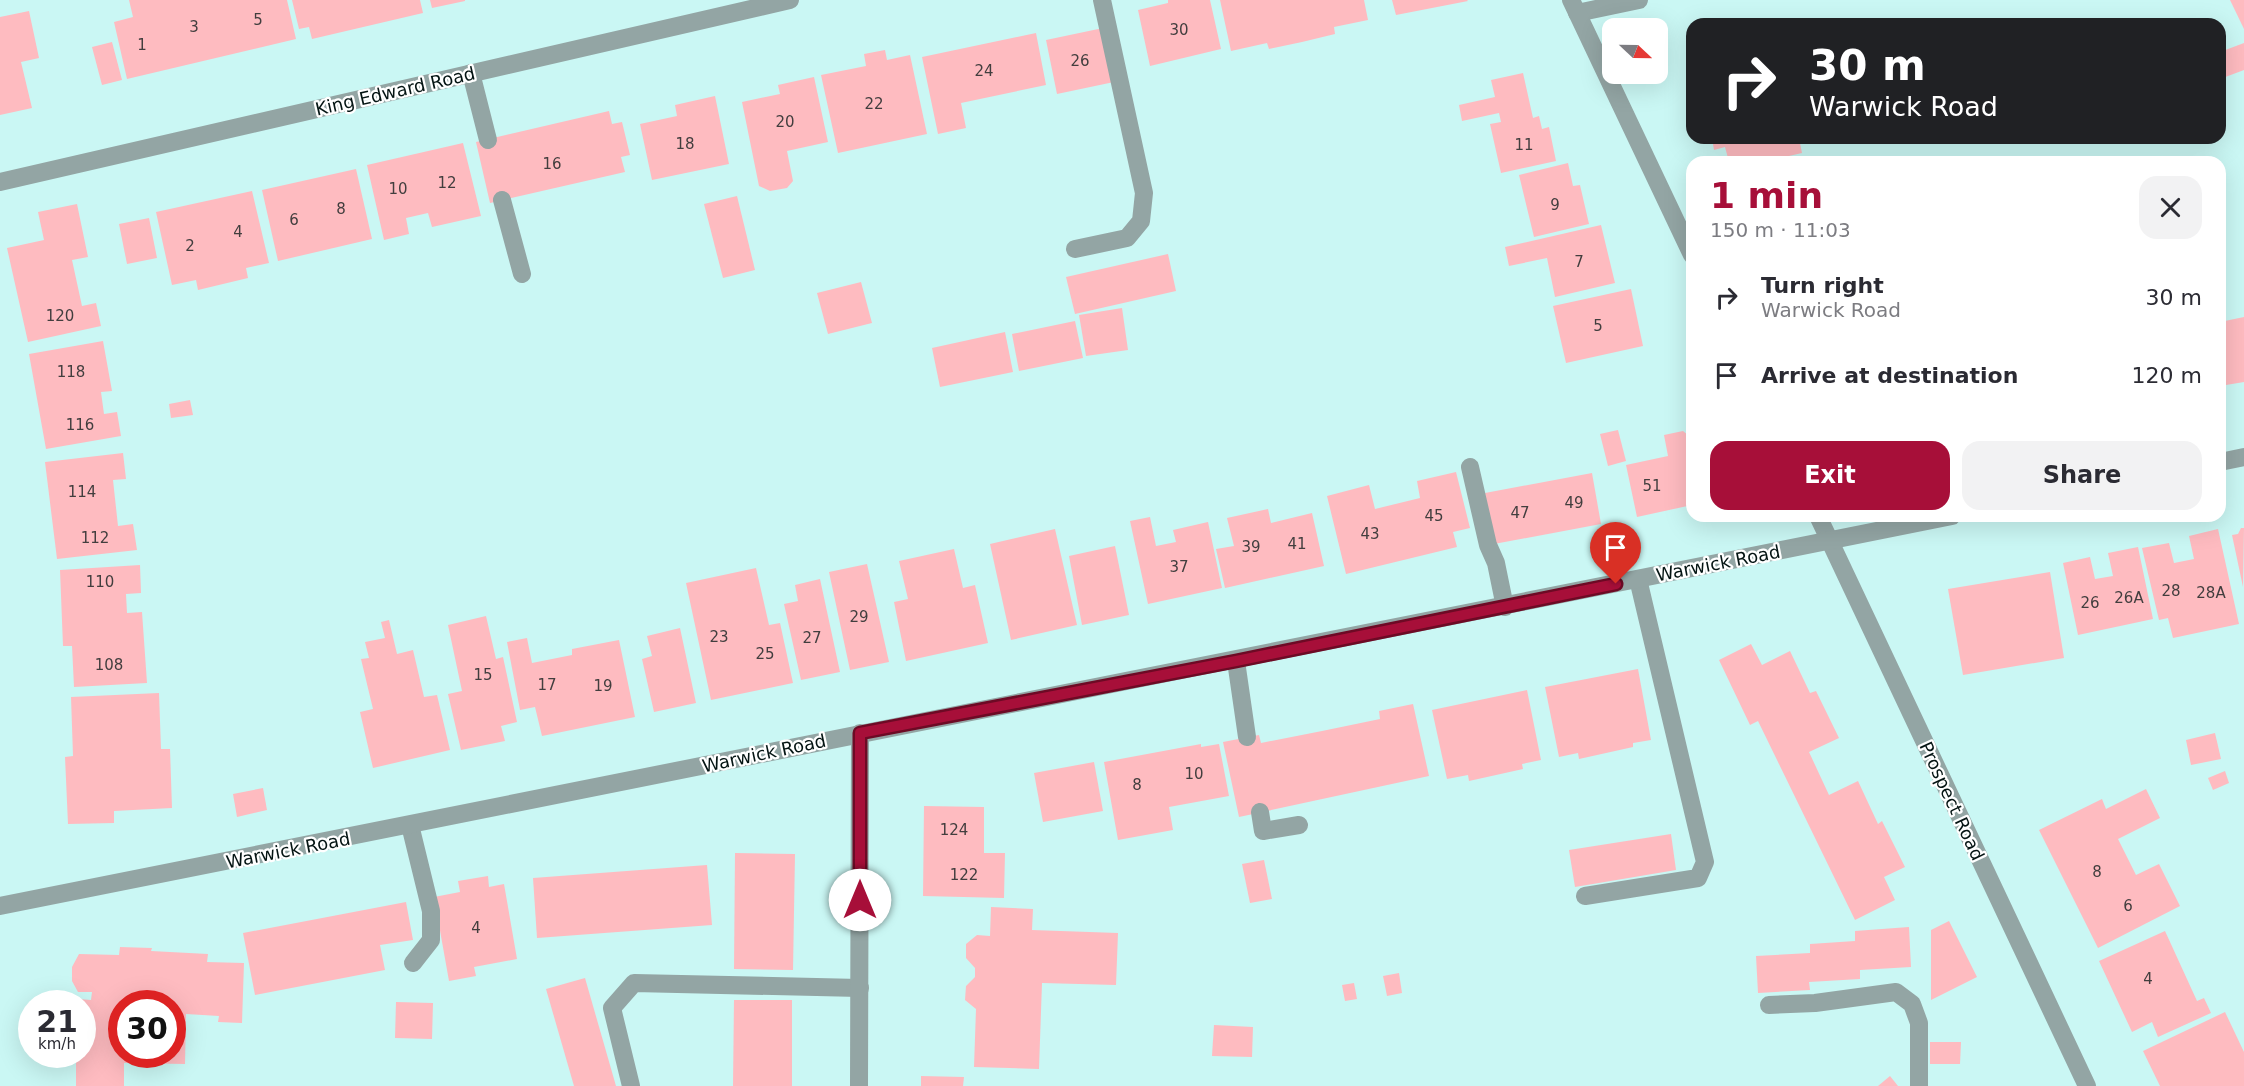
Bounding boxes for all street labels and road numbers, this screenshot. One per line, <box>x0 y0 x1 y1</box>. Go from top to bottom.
street label: King Edward Road <box>313 62 477 120</box>
street label: Warwick Road <box>1654 541 1782 585</box>
street label: Warwick Road <box>700 730 828 776</box>
street label: Prospect Road <box>1915 738 1989 864</box>
street label: Warwick Road <box>224 828 352 872</box>

